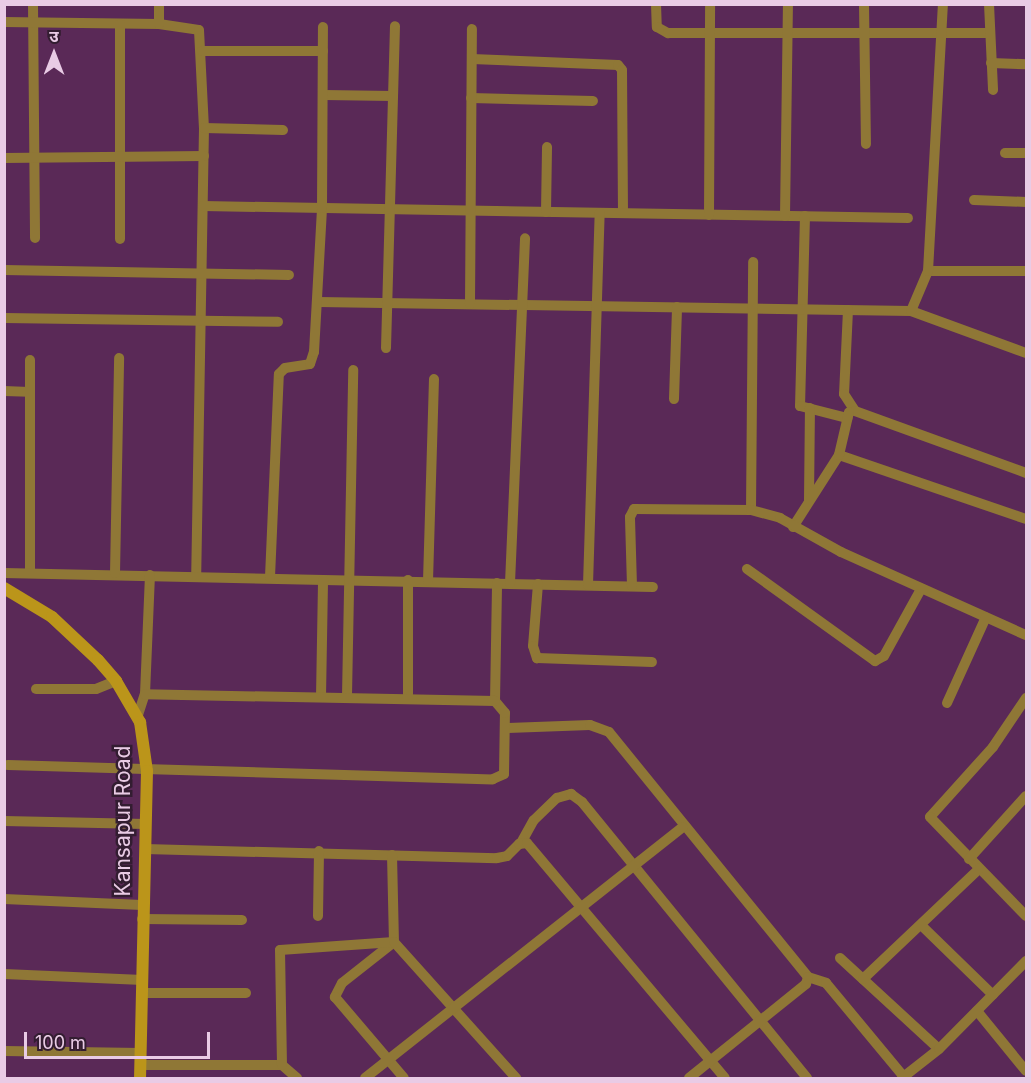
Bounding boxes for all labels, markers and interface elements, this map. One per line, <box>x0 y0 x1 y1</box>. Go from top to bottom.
north arrow <box>24 24 84 84</box>
text: उ <box>49 26 59 46</box>
street label: Kansapur Road <box>110 746 136 896</box>
scale bar <box>27 1020 213 1058</box>
text: 100 m <box>35 1032 86 1053</box>

